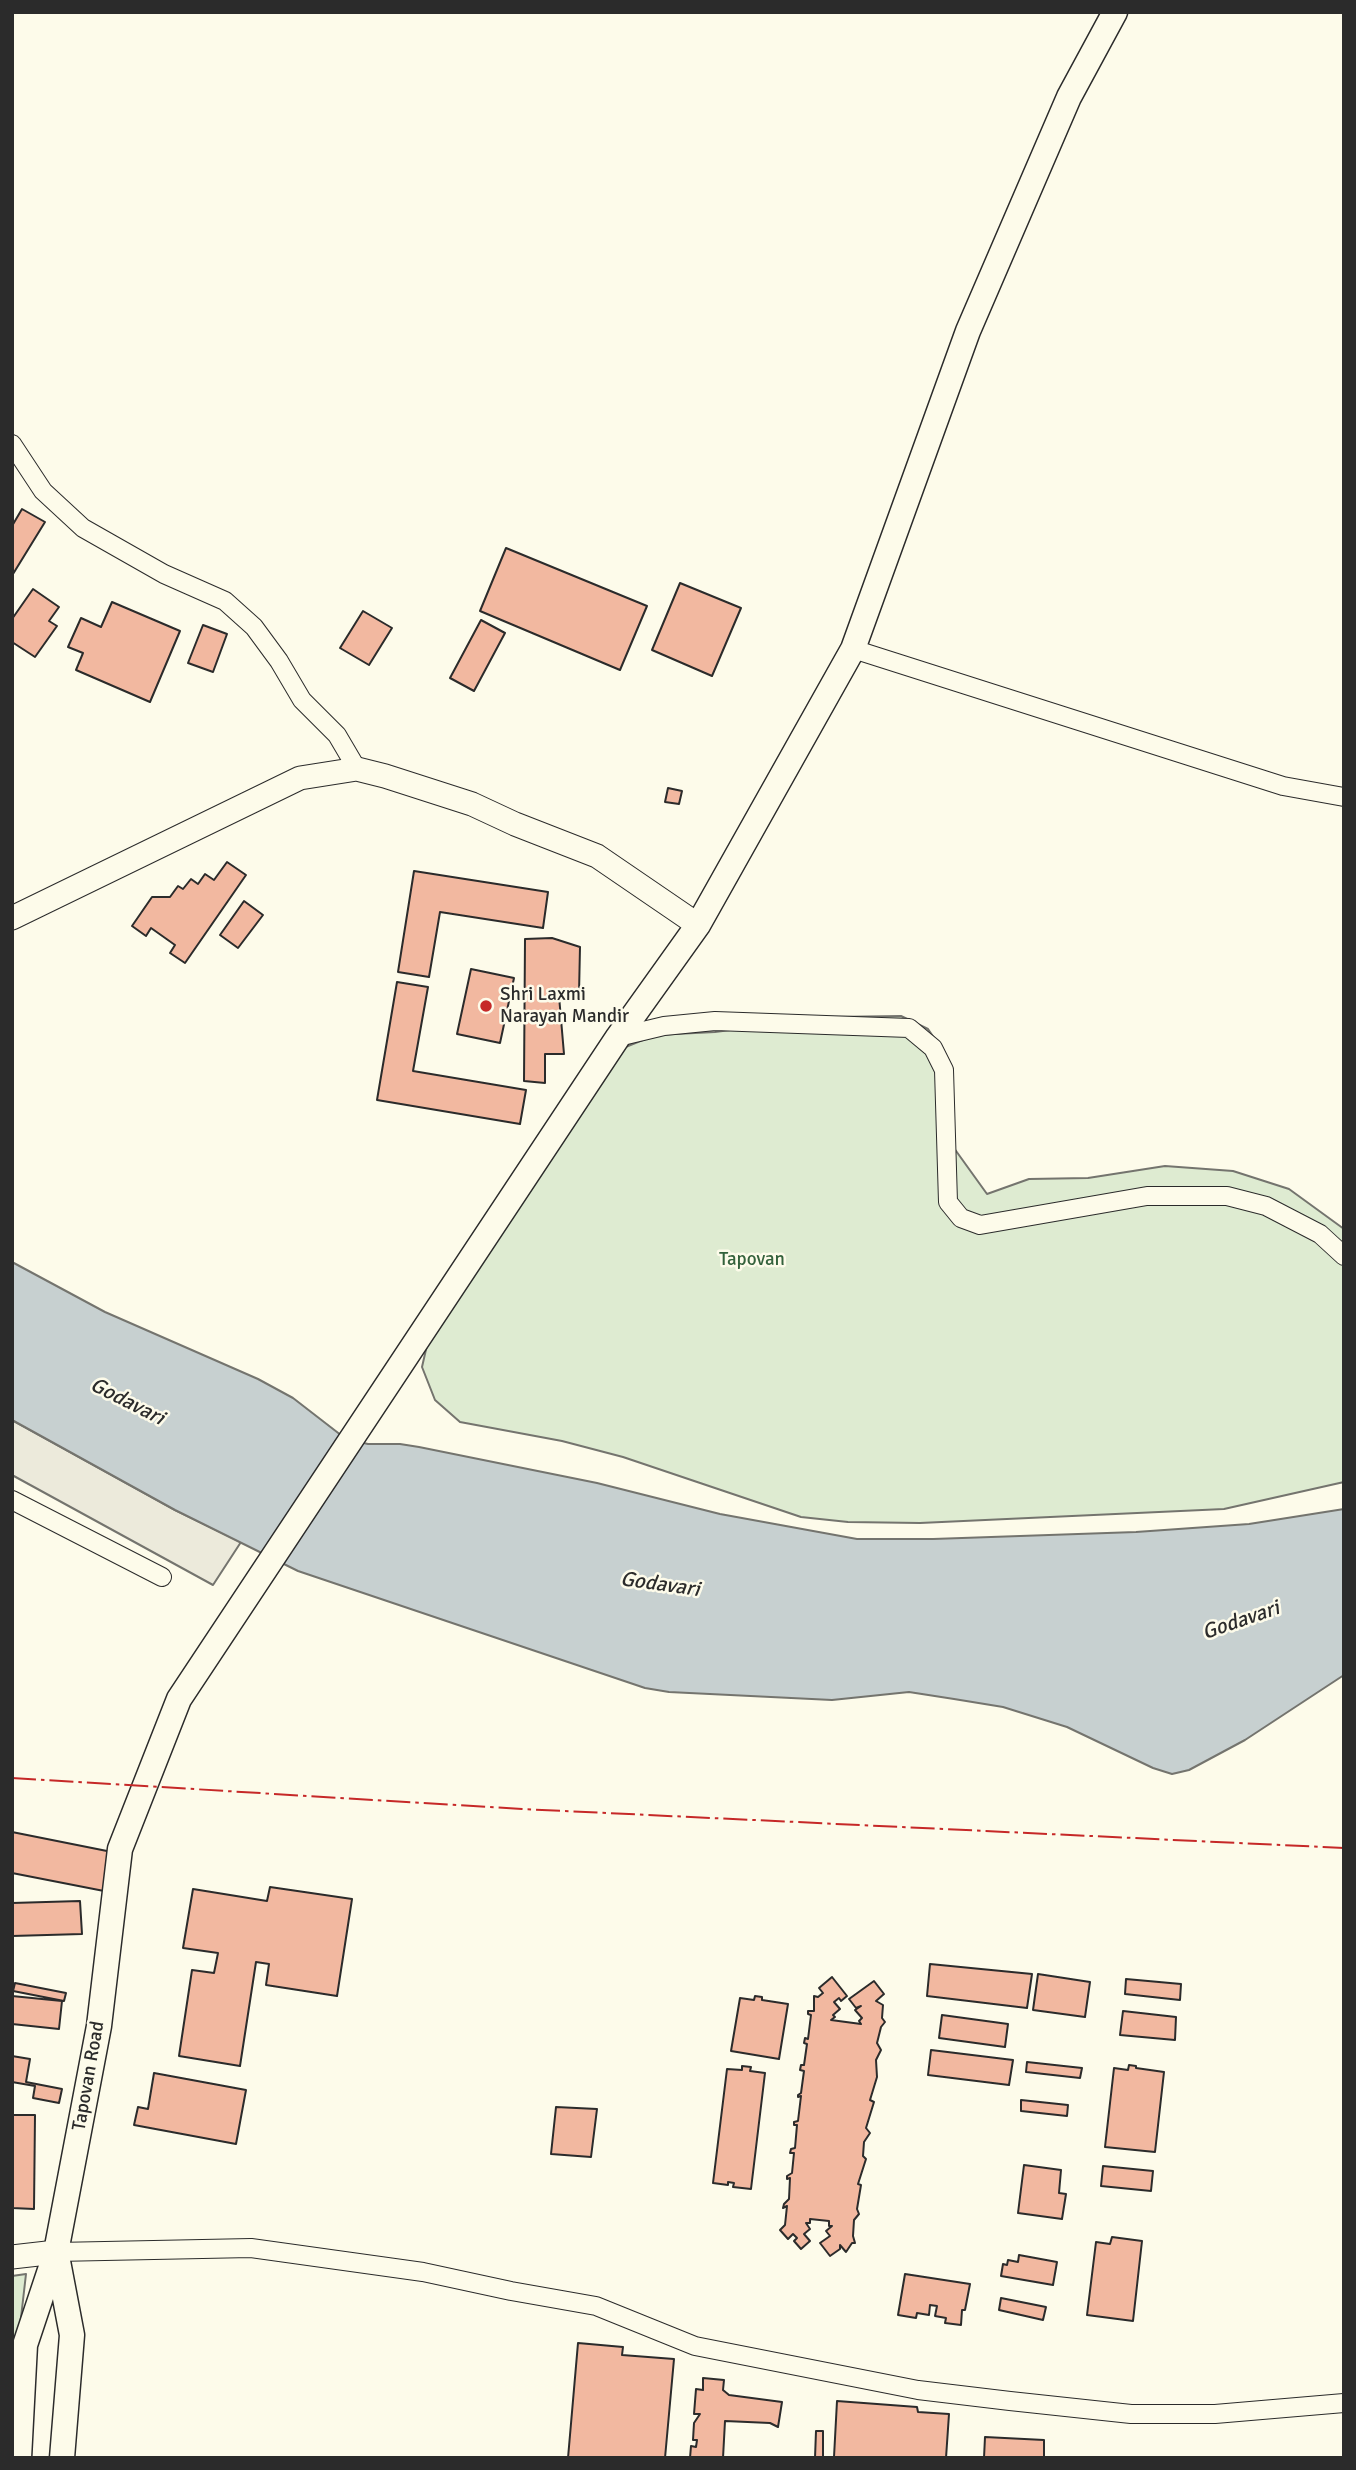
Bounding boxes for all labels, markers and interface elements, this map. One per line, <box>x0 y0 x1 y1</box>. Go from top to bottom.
place label: Shri Laxmi Narayan Mandir <box>500 984 629 1028</box>
marker: Shri Laxmi Narayan Mandir <box>478 998 494 1014</box>
park label: Tapovan <box>719 1249 785 1271</box>
water label: Godavari <box>86 1373 168 1431</box>
water label: Godavari <box>619 1567 701 1603</box>
water label: Godavari <box>1199 1596 1283 1646</box>
street label: Tapovan Road <box>68 2019 110 2133</box>

